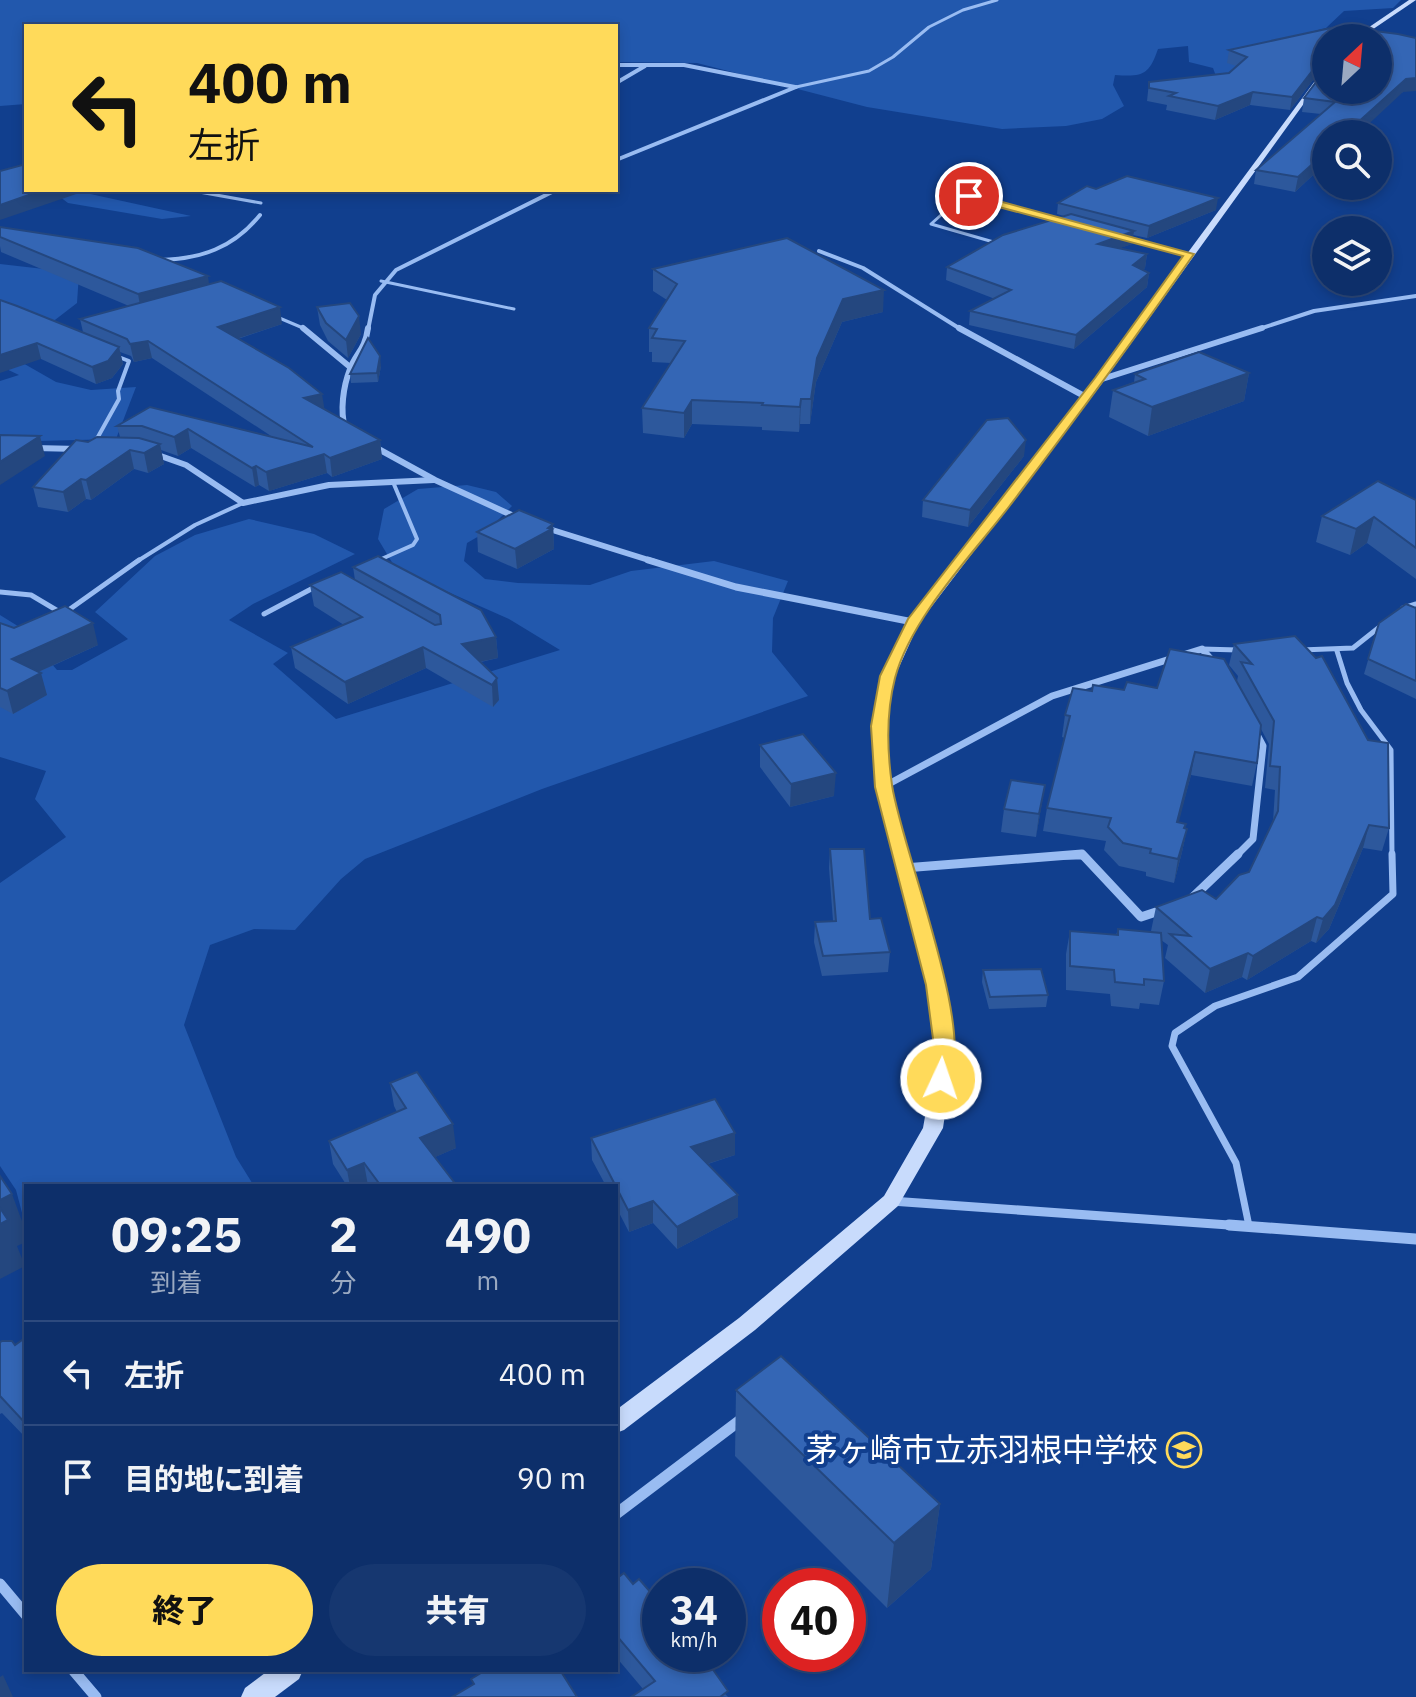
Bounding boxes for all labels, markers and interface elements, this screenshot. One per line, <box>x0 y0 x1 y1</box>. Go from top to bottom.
north arrow <box>1312 24 1392 104</box>
map controls <box>1312 24 1392 296</box>
text: 400 m <box>188 46 352 118</box>
icon: left <box>56 56 160 160</box>
button: search <box>1312 120 1392 200</box>
text: 左折 <box>188 121 260 168</box>
pin <box>935 162 1003 230</box>
icon: arrive <box>947 174 991 218</box>
button: layers <box>1312 216 1392 296</box>
position arrow <box>899 1037 983 1121</box>
text: 09:25 <box>111 1203 242 1265</box>
text: 2 <box>329 1203 358 1265</box>
text: 490 <box>445 1204 531 1266</box>
text: m <box>476 1263 499 1297</box>
text: 到着 <box>150 1265 202 1299</box>
text: 分 <box>330 1265 356 1299</box>
icon: left <box>56 1351 100 1395</box>
text: 400 m <box>499 1354 586 1393</box>
text: 左折 <box>124 1355 184 1394</box>
place label: 茅ヶ崎市立赤羽根中学校 <box>806 1428 1158 1470</box>
school or university icon: 茅ヶ崎市立赤羽根中学校 <box>1165 1431 1203 1469</box>
icon: arrive <box>56 1455 100 1499</box>
text: 90 m <box>517 1458 586 1497</box>
text: 目的地に到着 <box>124 1459 304 1498</box>
button: 終了 <box>56 1564 313 1656</box>
button: 共有 <box>329 1564 586 1656</box>
speed limit sign: 40 <box>762 1568 866 1672</box>
text: 34 <box>670 1584 718 1636</box>
text: km/h <box>670 1626 718 1653</box>

